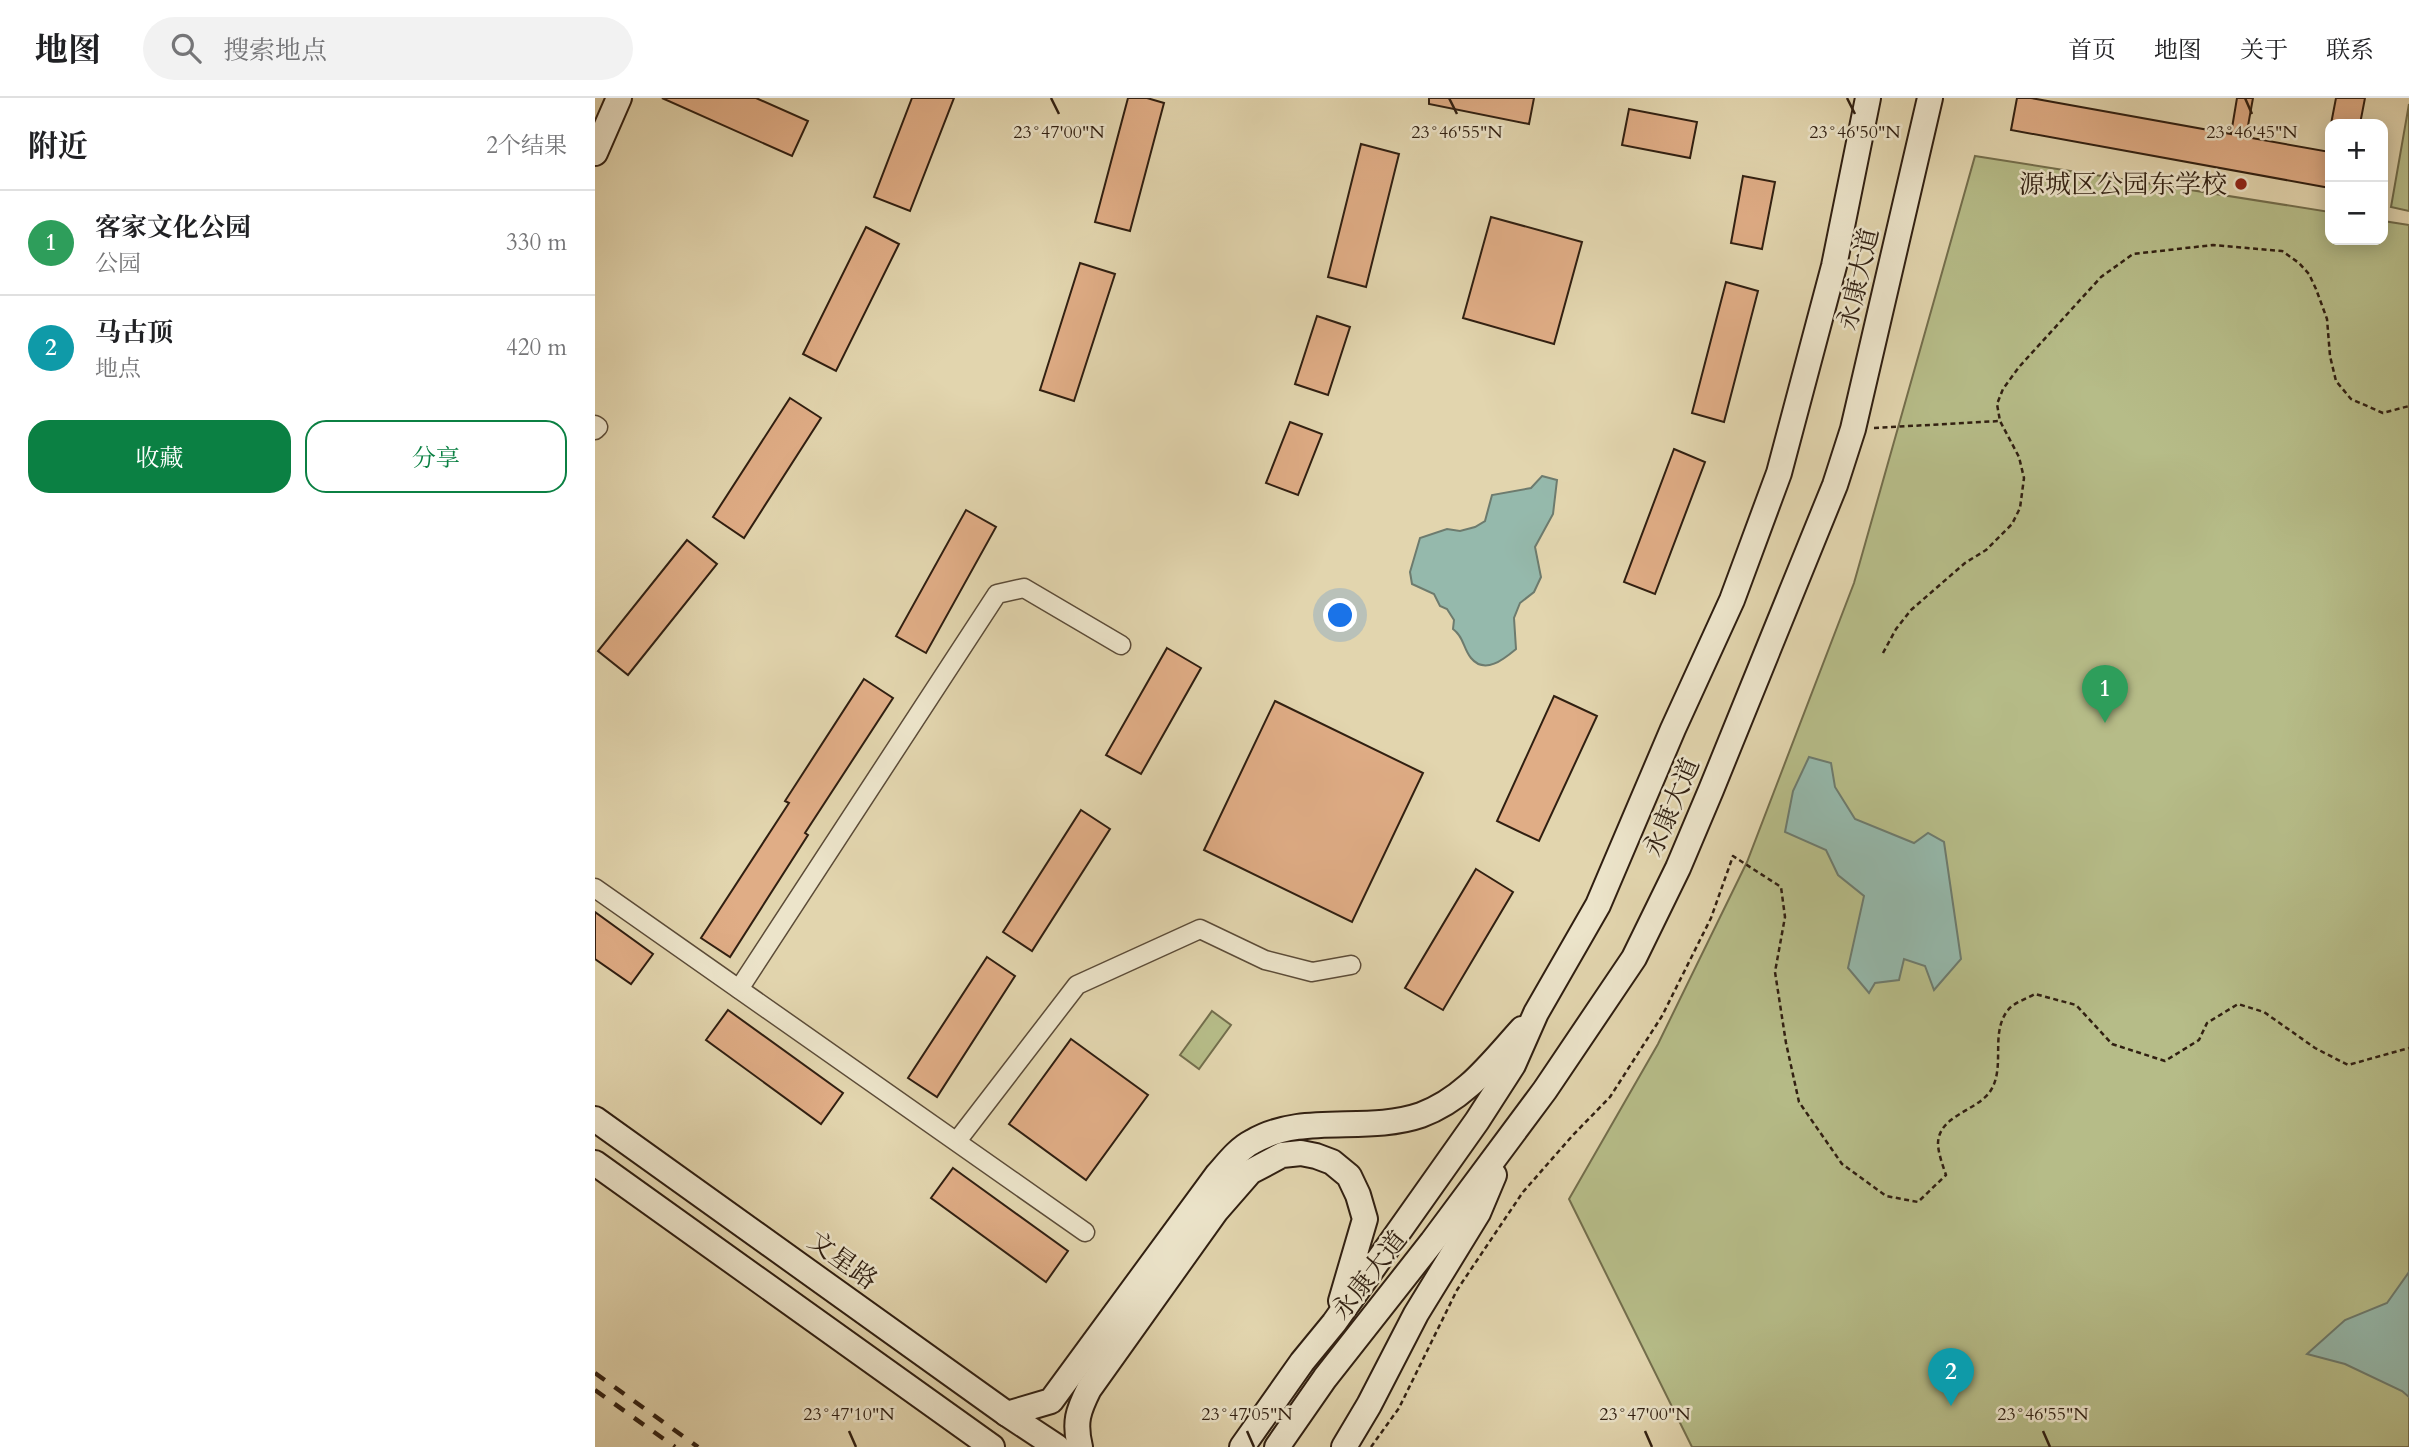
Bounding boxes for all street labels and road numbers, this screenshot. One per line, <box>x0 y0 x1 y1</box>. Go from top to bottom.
street label: 永康大道 <box>1830 225 1887 334</box>
street label: 永康大道 <box>1635 752 1708 862</box>
street label: 文星路 <box>801 1223 885 1297</box>
street label: 永康大道 <box>1324 1224 1415 1327</box>

